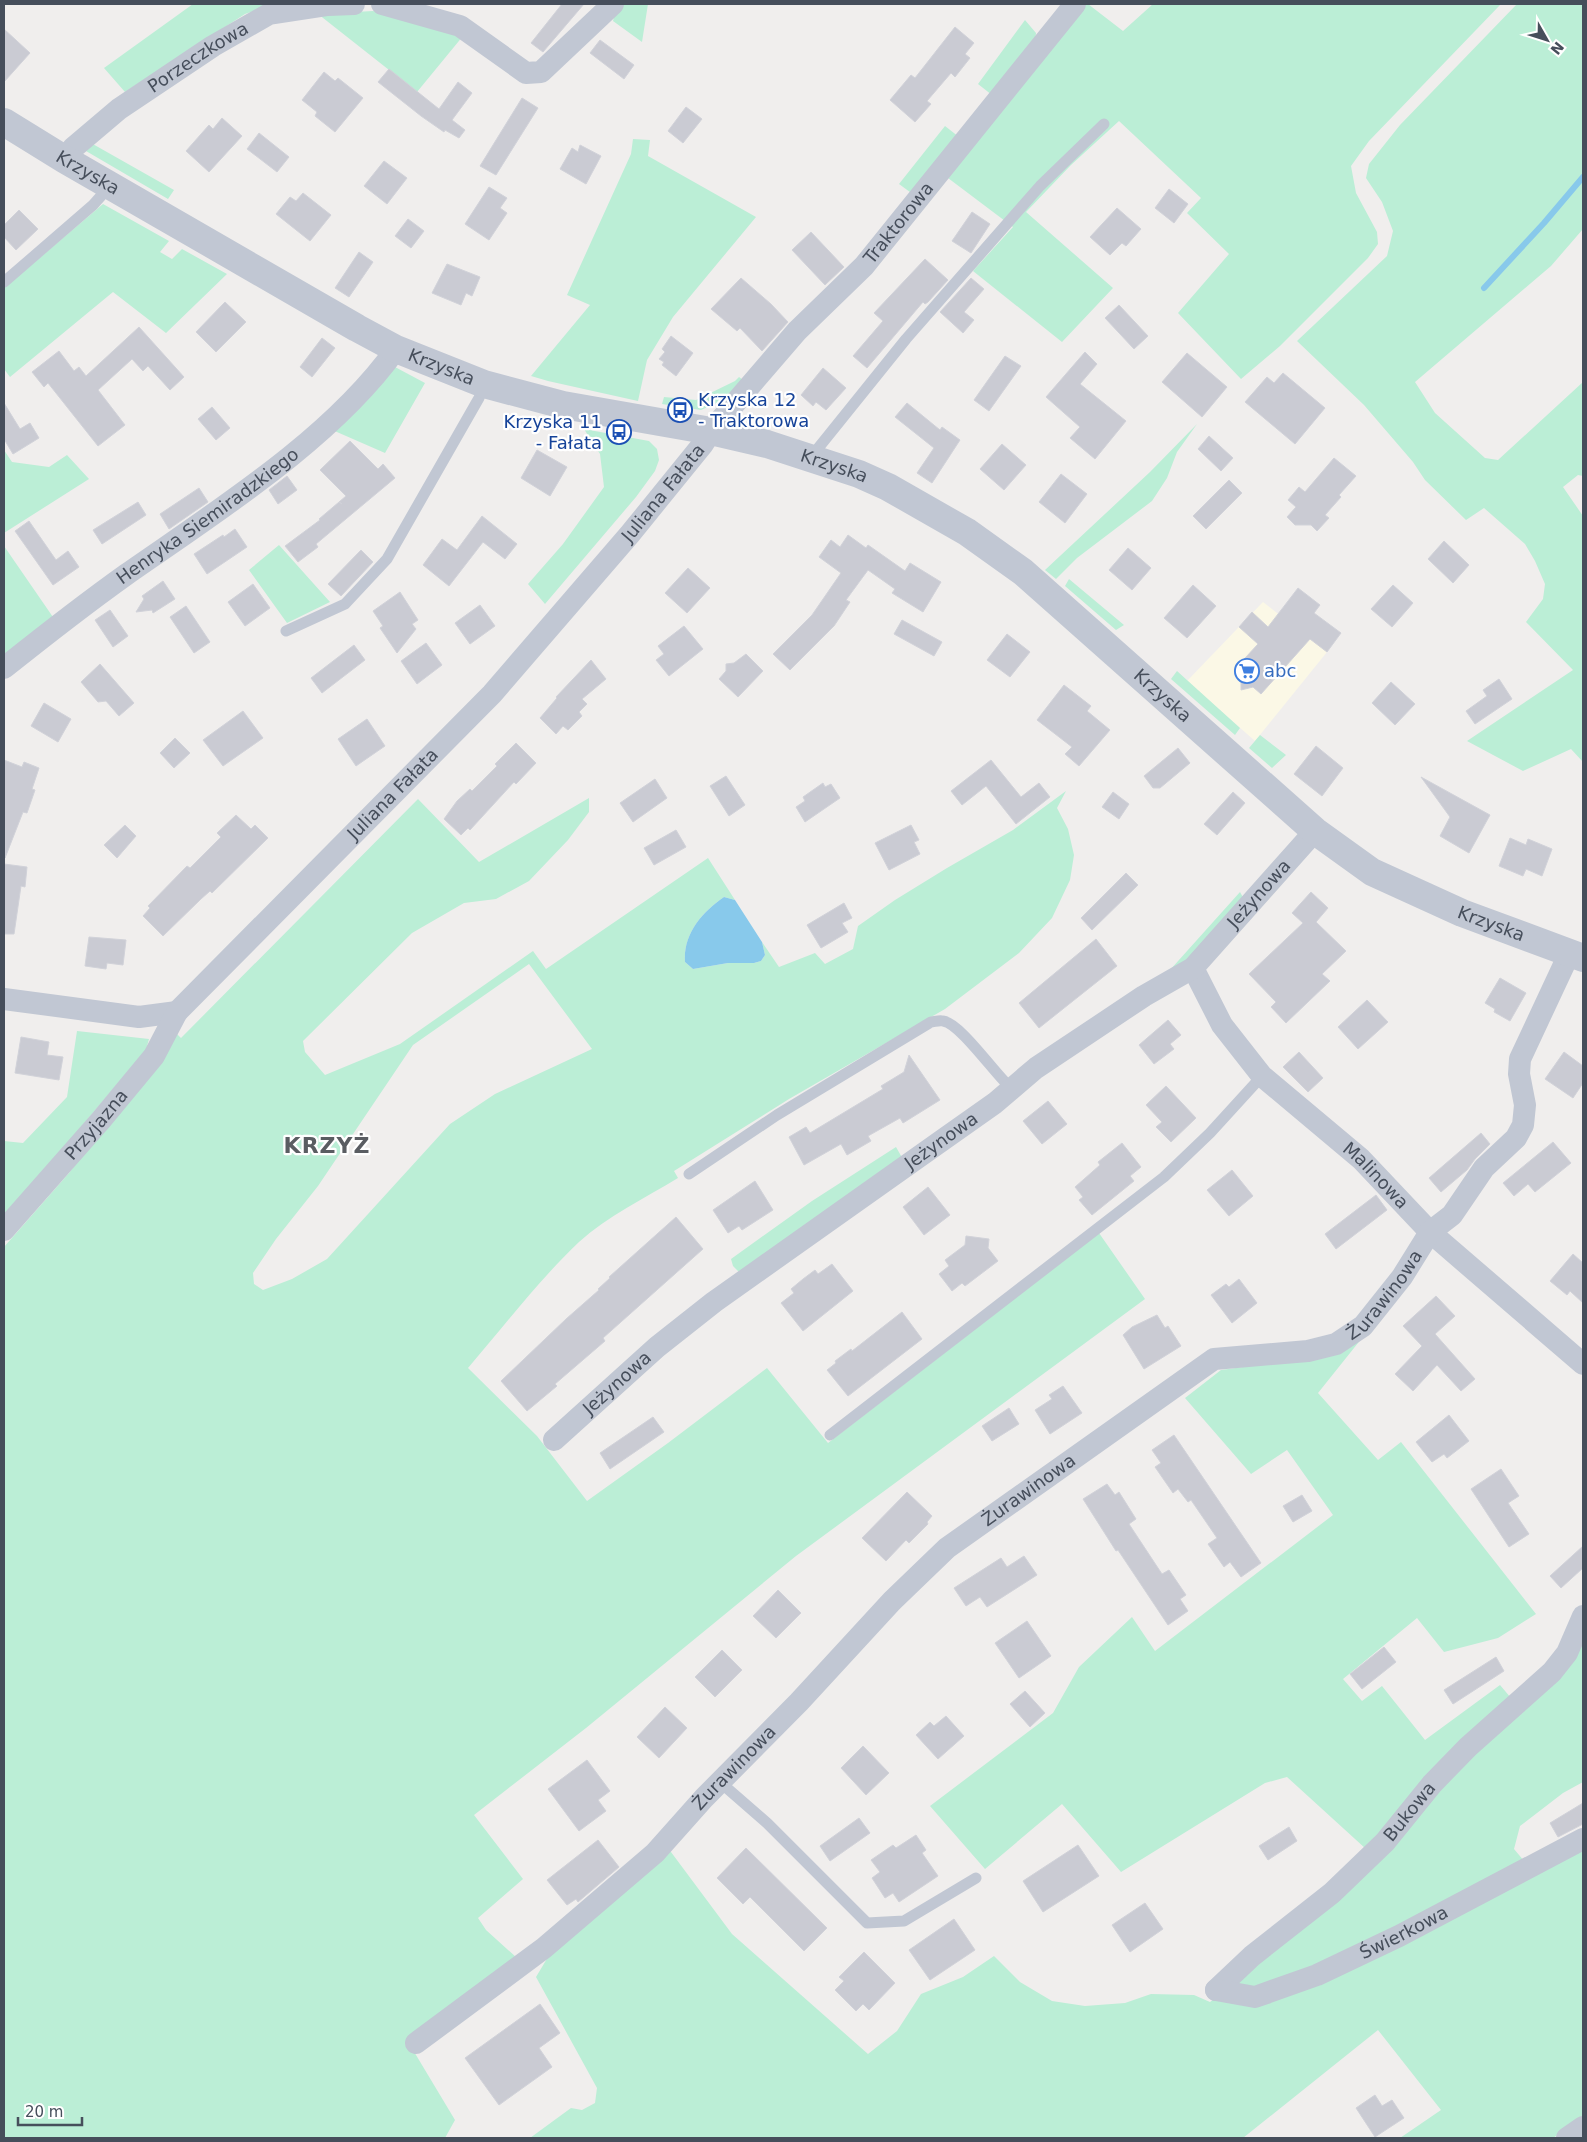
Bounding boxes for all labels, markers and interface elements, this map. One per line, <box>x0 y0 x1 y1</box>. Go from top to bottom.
north arrow <box>1522 15 1572 65</box>
street label: Porzeczkowa <box>144 17 252 97</box>
text: N <box>1547 39 1567 58</box>
street label: Krzyska <box>52 146 124 199</box>
street label: Traktorowa <box>858 177 938 269</box>
street label: Krzyska <box>405 344 478 389</box>
place label: Krzyska 12 - Traktorowa <box>698 389 809 431</box>
bus stop icon: Krzyska 12 - Traktorowa <box>667 397 693 423</box>
place label: Krzyska 11 - Fałata <box>504 411 602 453</box>
bus stop icon: Krzyska 11 - Fałata <box>606 419 632 445</box>
street label: Juliana Fałata <box>616 440 709 547</box>
street label: Henryka Siemiradzkiego <box>112 443 303 588</box>
street label: Krzyska <box>798 445 872 487</box>
supermarket icon: abc <box>1234 658 1260 684</box>
place label: abc <box>1264 660 1296 681</box>
street label: Krzyska <box>1130 664 1196 726</box>
street label: Juliana Fałata <box>342 744 442 845</box>
street label: Jeżynowa <box>1222 855 1295 933</box>
street label: Krzyska <box>1455 901 1528 945</box>
street label: Przyjazna <box>60 1085 132 1164</box>
street label: Jeżynowa <box>900 1107 982 1174</box>
district label: KRZYŻ <box>284 1133 370 1158</box>
street label: Malinowa <box>1339 1137 1413 1213</box>
street label: Żurawinowa <box>1342 1246 1426 1344</box>
street label: Jeżynowa <box>578 1346 655 1420</box>
street label: Żurawinowa <box>977 1449 1079 1530</box>
street label: Żurawinowa <box>688 1721 780 1814</box>
street label: Bukowa <box>1379 1777 1440 1845</box>
street label: Świerkowa <box>1356 1901 1451 1963</box>
scale bar <box>18 2094 81 2126</box>
text: 20 m <box>25 2103 63 2121</box>

